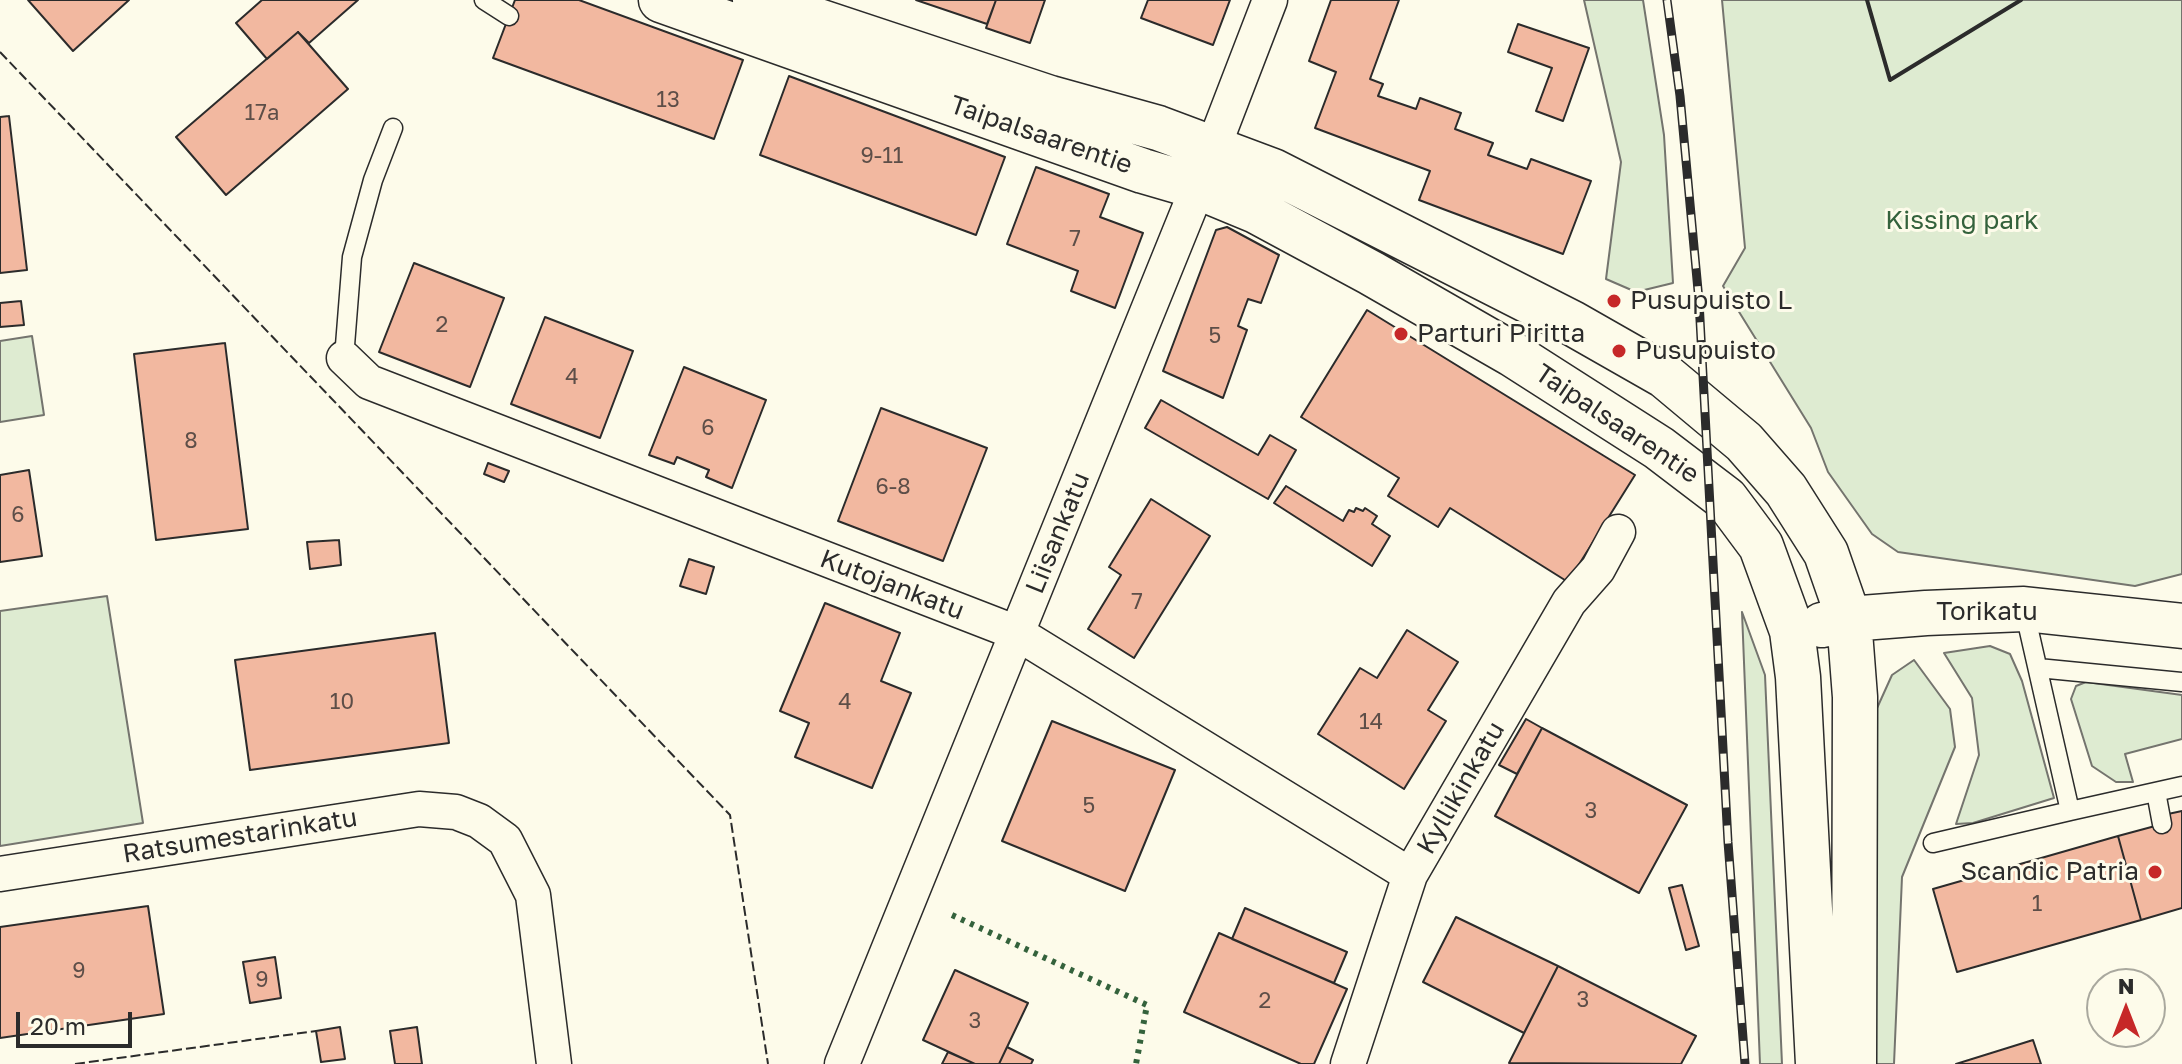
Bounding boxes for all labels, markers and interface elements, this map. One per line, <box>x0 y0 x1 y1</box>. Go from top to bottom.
house number: 13 <box>656 87 680 113</box>
street label: Taipalsaarentie <box>946 89 1136 181</box>
house number: 17a <box>245 100 279 126</box>
house number: 9-11 <box>860 143 904 169</box>
park label: Kissing park <box>1885 205 2039 237</box>
house number: 7 <box>1069 226 1081 252</box>
place label: Pusupuisto L <box>1630 285 1792 317</box>
marker: Pusupuisto L <box>1605 292 1623 310</box>
house number: 2 <box>436 312 448 338</box>
place label: Parturi Piritta <box>1417 318 1585 350</box>
house number: 5 <box>1209 323 1221 349</box>
marker: Parturi Piritta <box>1392 325 1410 343</box>
place label: Pusupuisto <box>1635 335 1776 367</box>
marker: Pusupuisto <box>1610 342 1628 360</box>
street label: Taipalsaarentie <box>1529 358 1705 490</box>
house number: 4 <box>565 364 579 390</box>
house number: 6 <box>701 415 715 441</box>
house number: 8 <box>184 428 198 454</box>
street label: Liisankatu <box>1020 468 1096 598</box>
house number: 6-8 <box>875 474 911 500</box>
house number: 6 <box>11 502 25 528</box>
street label: Kutojankatu <box>816 543 968 627</box>
house number: 7 <box>1131 589 1143 615</box>
street label: Torikatu <box>1936 596 2038 628</box>
house number: 10 <box>330 689 354 715</box>
house number: 4 <box>838 689 852 715</box>
house number: 14 <box>1359 709 1383 735</box>
street label: Kyllikinkatu <box>1411 716 1511 860</box>
house number: 5 <box>1083 793 1095 819</box>
house number: 3 <box>1585 798 1597 824</box>
street label: Ratsumestarinkatu <box>121 802 359 870</box>
place label: Scandic Patria <box>1960 856 2139 888</box>
marker: Scandic Patria <box>2146 863 2164 881</box>
house number: 1 <box>2032 891 2042 917</box>
house number: 9 <box>72 958 86 984</box>
house number: 9 <box>255 967 269 993</box>
north arrow <box>2086 968 2166 1048</box>
text: N <box>2118 972 2134 999</box>
house number: 3 <box>1577 987 1589 1013</box>
house number: 2 <box>1259 988 1271 1014</box>
scale bar <box>20 996 136 1046</box>
house number: 3 <box>969 1008 981 1034</box>
text: 20 m <box>30 1011 86 1040</box>

